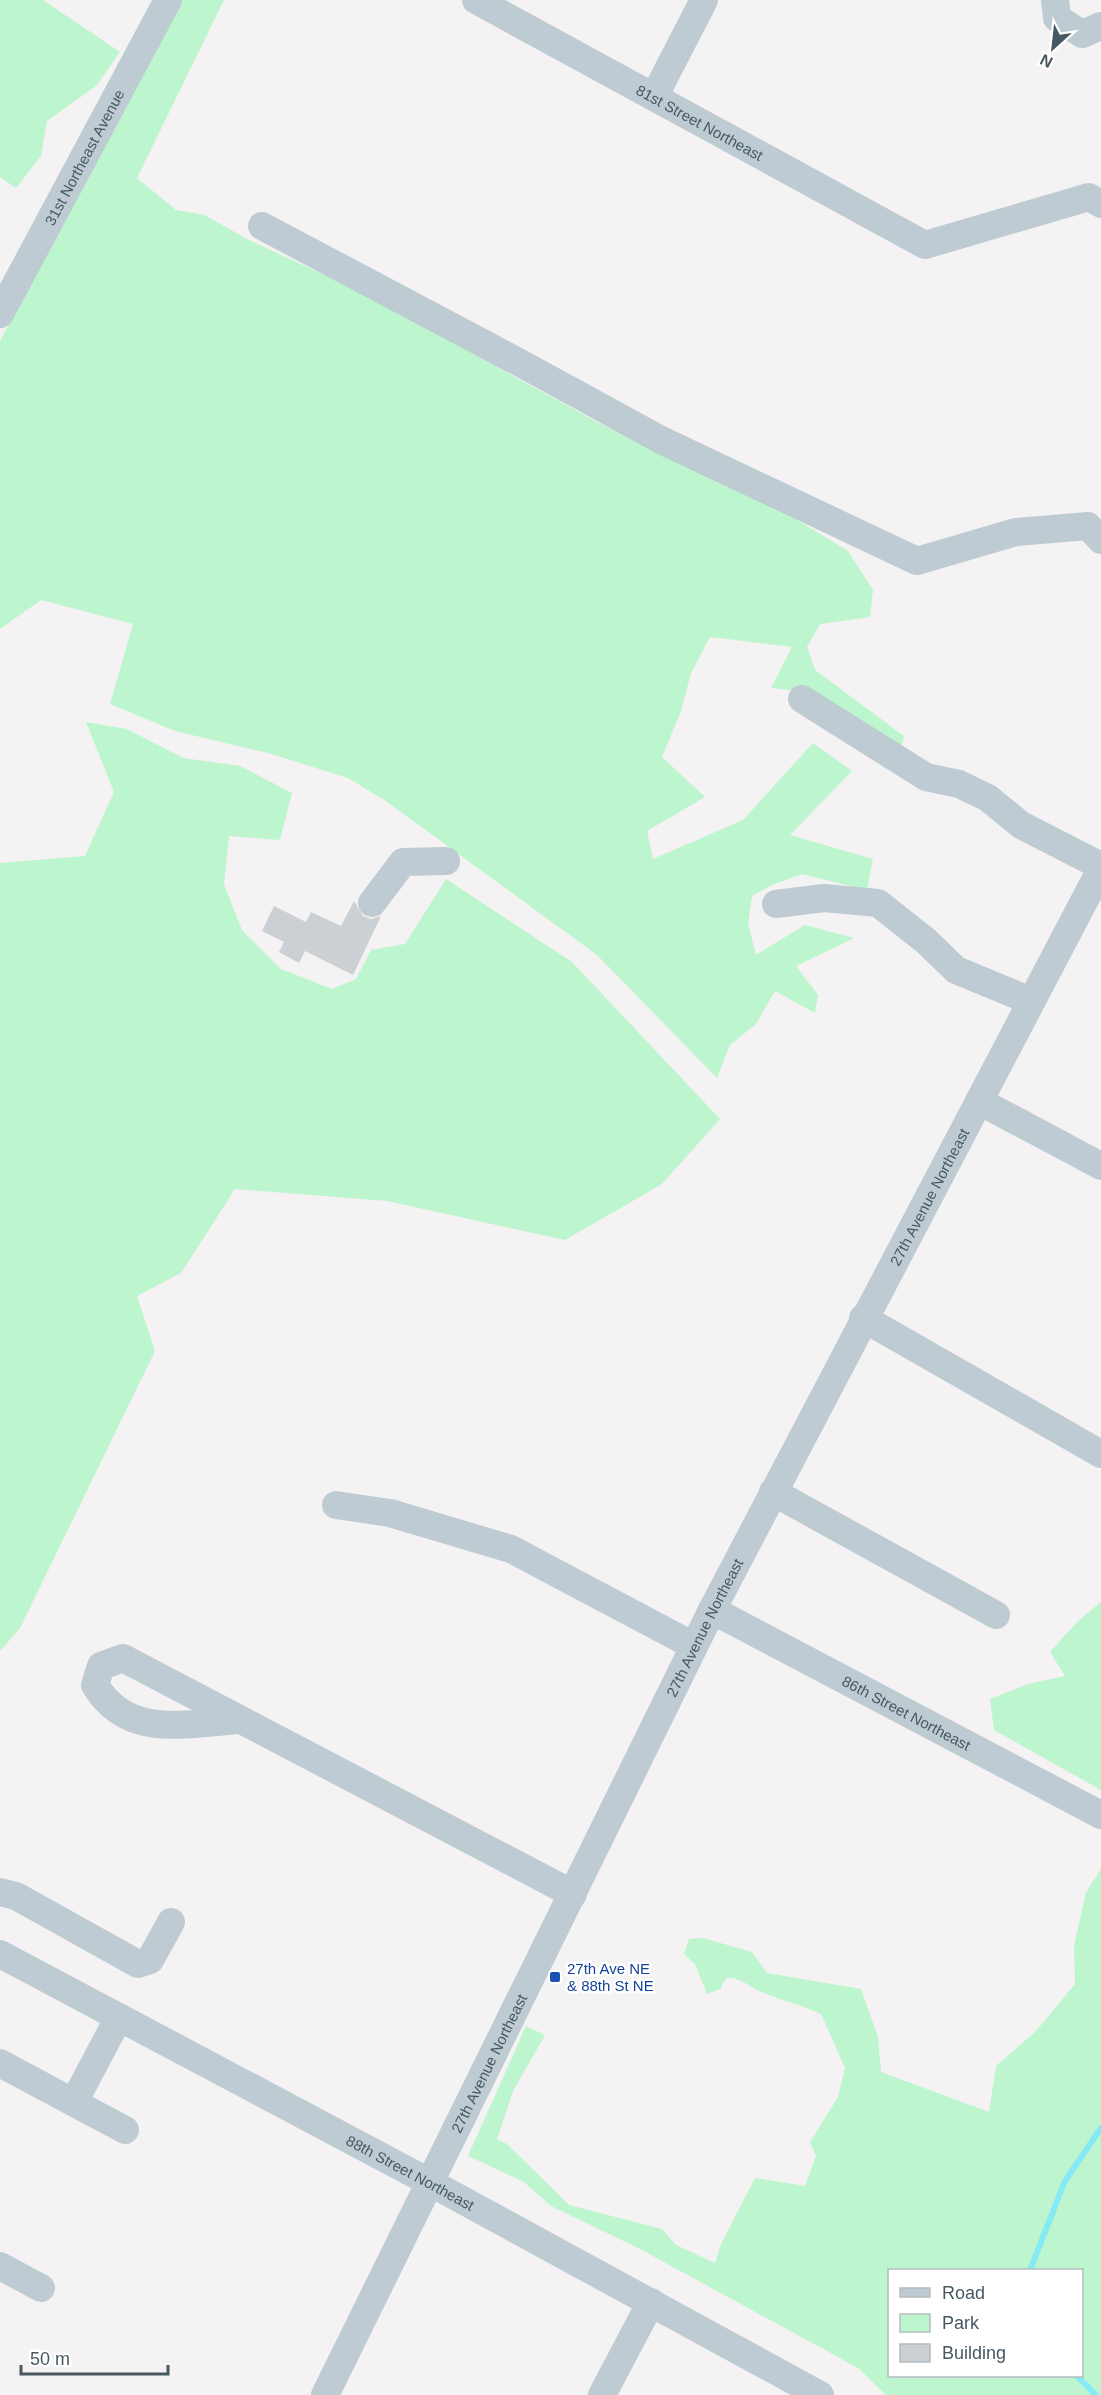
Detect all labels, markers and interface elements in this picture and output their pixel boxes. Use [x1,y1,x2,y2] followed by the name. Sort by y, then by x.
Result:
[1023,18,1083,78] north arrow
[1037,51,1055,71] text: N
[634,81,767,164] street label: 81st Street Northeast
[41,86,127,228] street label: 31st Northeast Avenue
[886,1125,972,1268] street label: 27th Avenue Northeast
[662,1555,746,1699] street label: 27th Avenue Northeast
[840,1672,974,1754] street label: 86th Street Northeast
[567,1960,654,1994] place label: 27th Ave NE & 88th St NE
[548,1970,562,1984] marker: 27th Ave NE & 88th St NE
[447,1990,530,2135] street label: 27th Avenue Northeast
[344,2131,478,2214] street label: 88th Street Northeast
[888,2269,1083,2377] legend
[942,2283,985,2303] text: Road
[942,2313,980,2333] text: Park
[21,2338,168,2376] scale bar
[942,2343,1006,2363] text: Building
[30,2349,70,2369] text: 50 m

